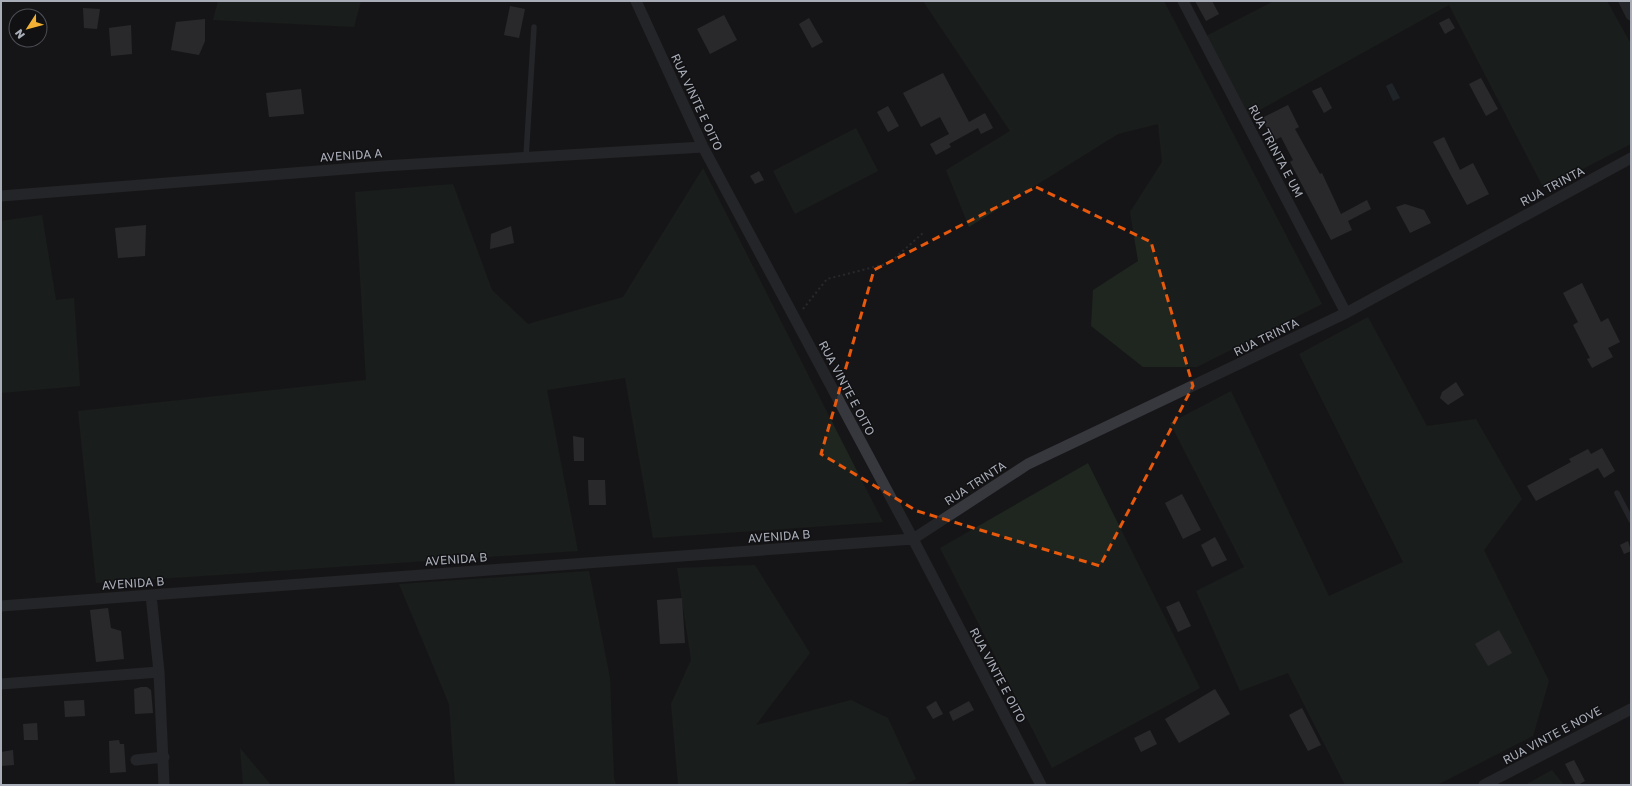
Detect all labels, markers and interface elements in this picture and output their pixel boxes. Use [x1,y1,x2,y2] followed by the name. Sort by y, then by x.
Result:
[8,8,48,48] north arrow
[12,27,27,41] text: N
[668,51,726,153] street label: RUA VINTE E OITO
[1245,102,1307,200] street label: RUA TRINTA E UM
[319,145,383,165] street label: AVENIDA A
[1517,163,1587,209] street label: RUA TRINTA
[1231,315,1301,359] street label: RUA TRINTA
[816,338,878,438] street label: RUA VINTE E OITO
[941,458,1009,508] street label: RUA TRINTA
[747,526,811,546] street label: AVENIDA B
[424,549,488,569] street label: AVENIDA B
[101,573,165,593] street label: AVENIDA B
[967,625,1029,725] street label: RUA VINTE E OITO
[1500,703,1604,767] street label: RUA VINTE E NOVE

